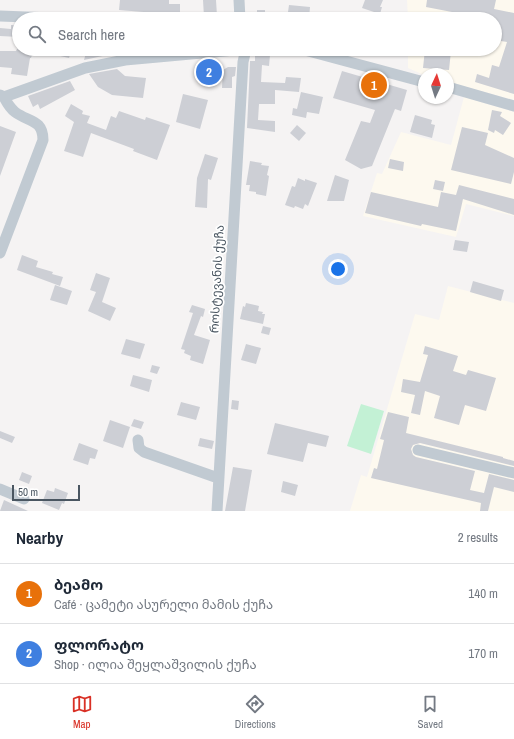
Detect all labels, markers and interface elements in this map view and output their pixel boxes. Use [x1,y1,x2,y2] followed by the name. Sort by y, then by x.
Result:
[12,12,502,56] search box
[26,23,48,45] icon: search
[58,24,125,45] text: Search here
[196,57,222,87] pin: 2
[418,68,454,104] north arrow
[361,70,387,100] pin: 1
[206,224,228,334] street label: როსტევანის ქუჩა
[328,259,348,279] your location
[12,483,80,502] scale bar
[18,485,38,499] text: 50 m
[16,526,63,549] text: Nearby
[458,529,498,546] text: 2 results
[54,574,103,595] text: ბეამო
[26,585,32,602] text: 1
[468,585,498,602] text: 140 m
[54,596,273,613] text: Café · ცამეტი ასურელი მამის ქუჩა
[54,634,144,655] text: ფლორატო
[26,645,32,662] text: 2
[468,645,498,662] text: 170 m
[54,656,257,673] text: Shop · ილია შეყლაშვილის ქუჩა
[71,693,93,731] tab: Map
[235,693,276,731] tab: Directions
[418,693,443,731] tab: Saved

